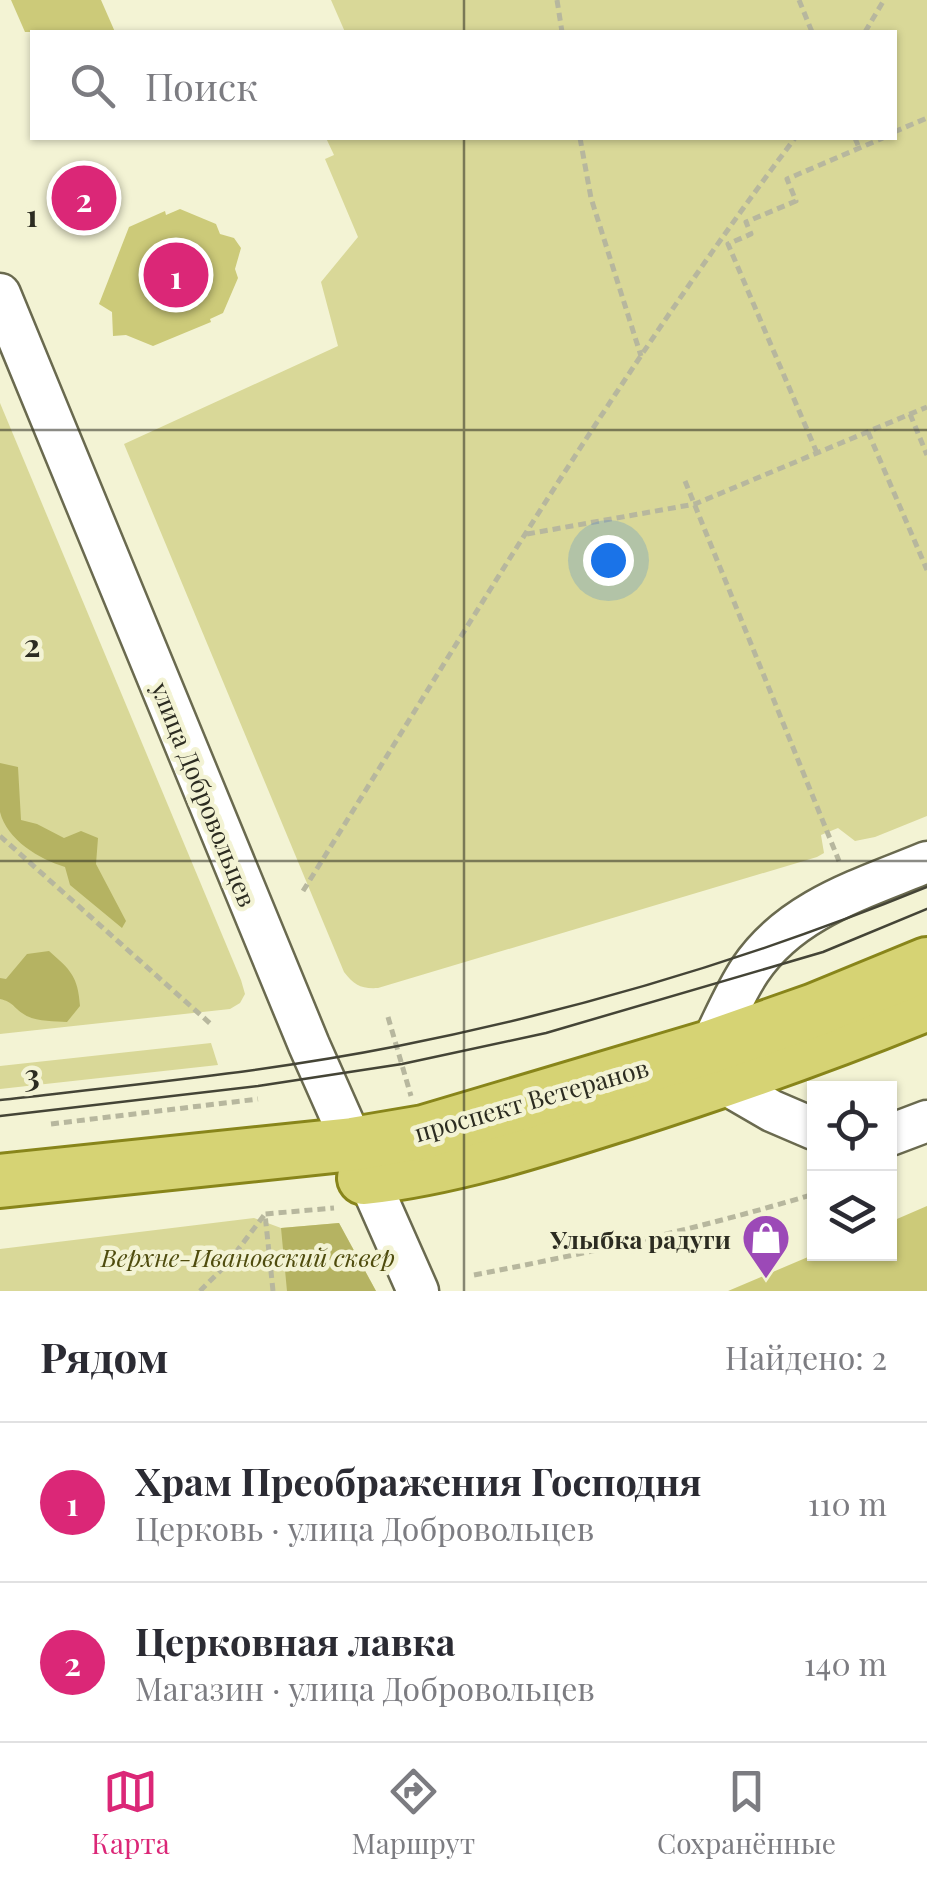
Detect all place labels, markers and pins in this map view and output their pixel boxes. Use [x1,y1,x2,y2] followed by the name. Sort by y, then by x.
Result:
[52,160,116,236] pin: 2
[144,238,208,312] pin: 1
[740,1212,792,1280] shop icon: Улыбка радуги
[549,1222,731,1255] place label: Улыбка радуги

